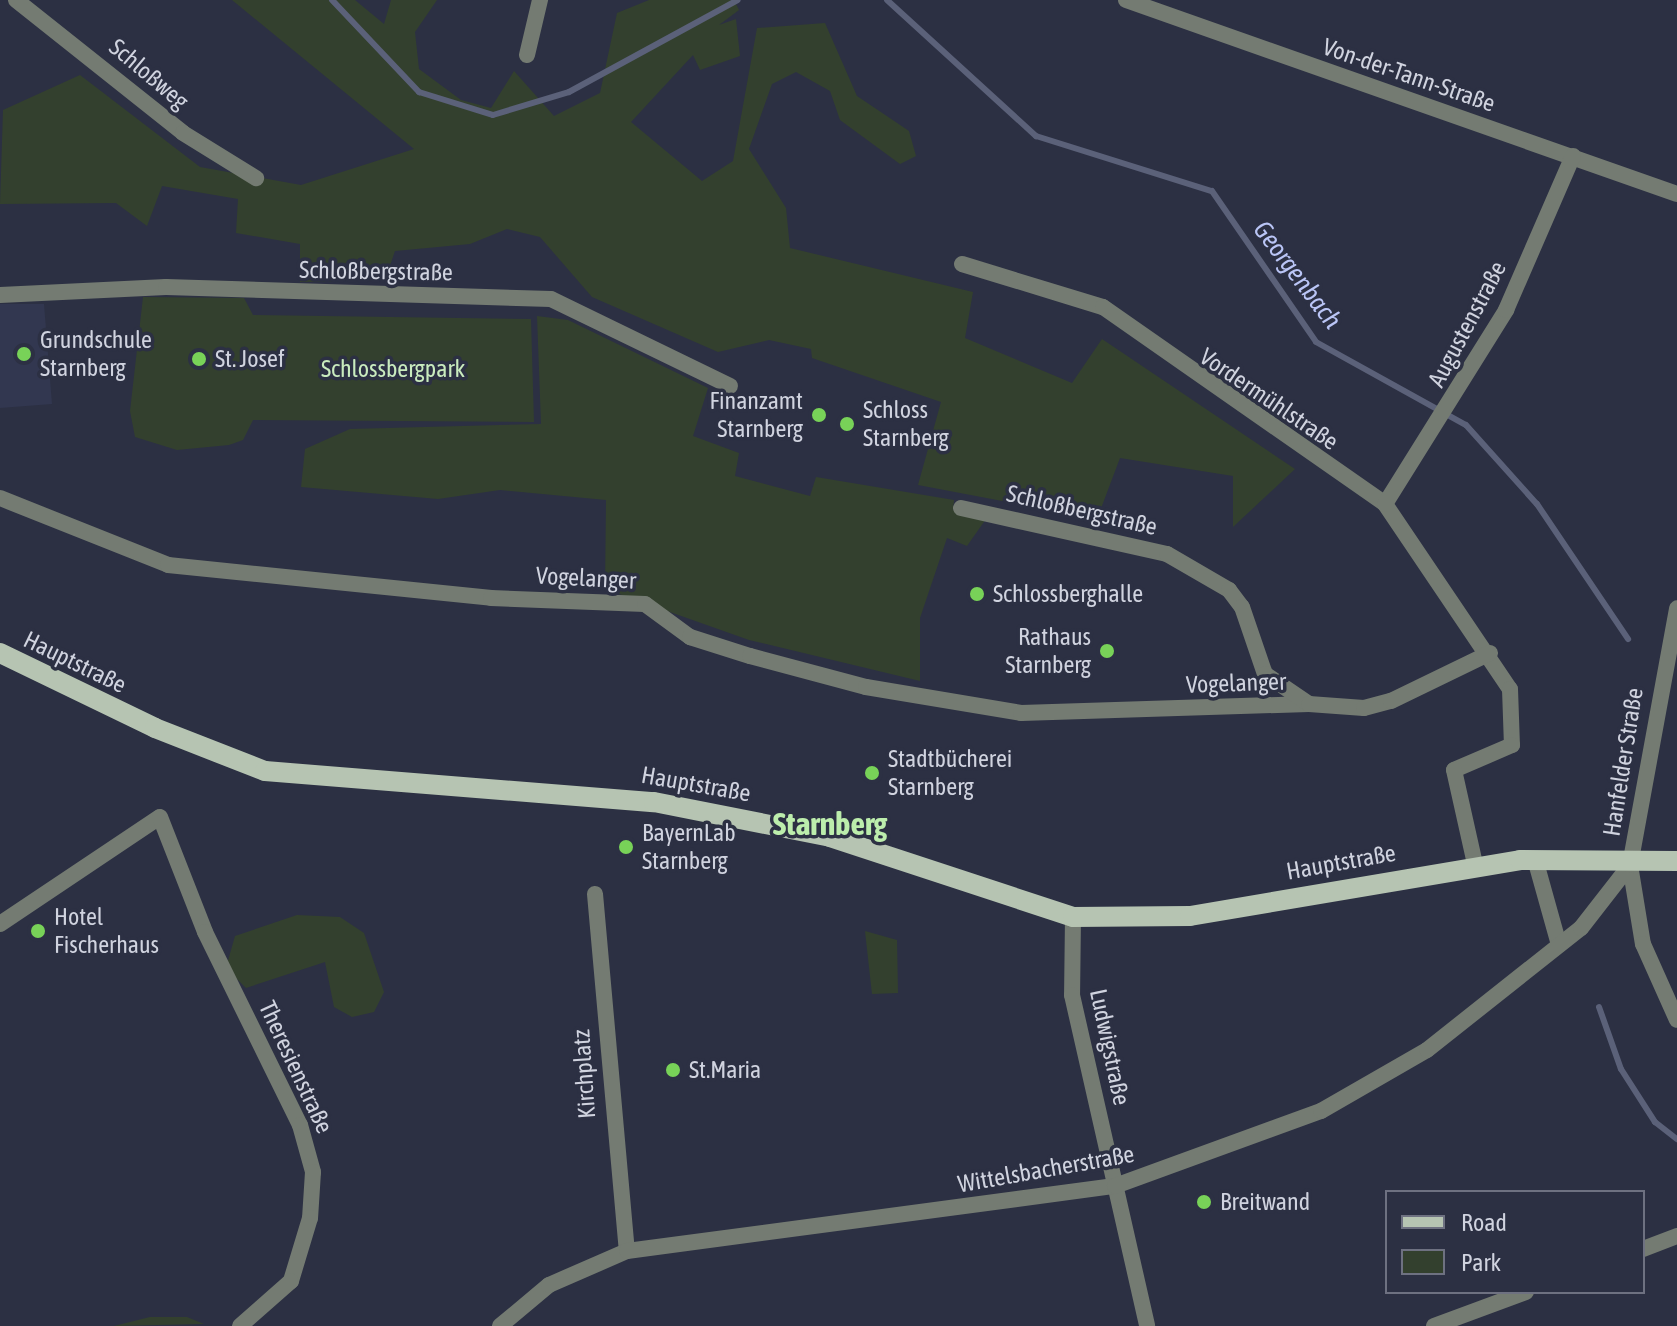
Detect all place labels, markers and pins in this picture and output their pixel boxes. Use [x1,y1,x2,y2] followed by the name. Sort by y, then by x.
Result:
[40,326,152,382] place label: Grundschule Starnberg
[15,345,33,363] marker: Grundschule Starnberg
[215,345,285,373] place label: St. Josef
[190,350,208,368] marker: St. Josef
[709,387,803,443] place label: Finanzamt Starnberg
[863,396,949,452] place label: Schloss Starnberg
[810,406,828,424] marker: Finanzamt Starnberg
[838,415,856,433] marker: Schloss Starnberg
[993,580,1143,608] place label: Schlossberghalle
[968,585,986,603] marker: Schlossberghalle
[1005,623,1091,679] place label: Rathaus Starnberg
[1098,642,1116,660] marker: Rathaus Starnberg
[888,745,1012,801] place label: Stadtbücherei Starnberg
[863,764,881,782] marker: Stadtbücherei Starnberg
[642,819,736,875] place label: BayernLab Starnberg
[617,838,635,856] marker: BayernLab Starnberg
[54,903,159,959] place label: Hotel Fischerhaus
[29,922,47,940] marker: Hotel Fischerhaus
[689,1056,761,1084] place label: St.Maria
[664,1061,682,1079] marker: St.Maria
[1220,1188,1310,1216] place label: Breitwand
[1195,1193,1213,1211] marker: Breitwand

